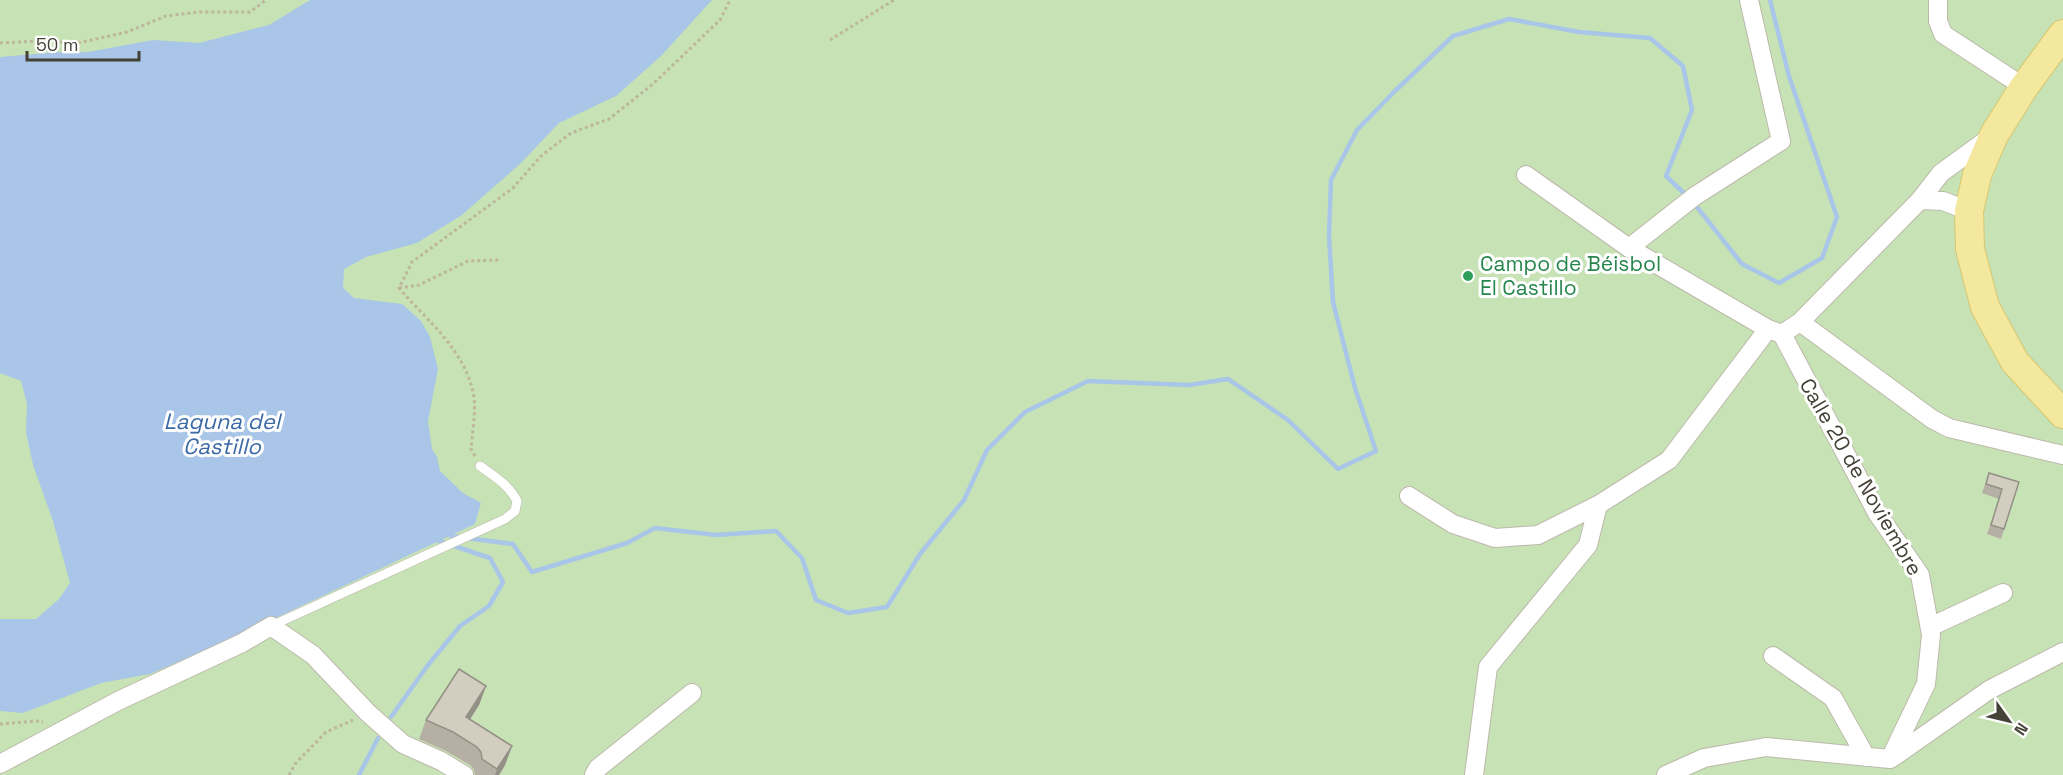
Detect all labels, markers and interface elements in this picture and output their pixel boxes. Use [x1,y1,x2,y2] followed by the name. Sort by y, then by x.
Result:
[27,24,140,62] scale bar
[36,33,78,56] text: 50 m
[1480,250,1661,301] place label: Campo de Béisbol El Castillo
[1461,269,1475,283] marker: Campo de Béisbol El Castillo
[1794,373,1929,580] street label: Calle 20 de Noviembre
[164,407,283,460] water label: Laguna del Castillo
[1979,691,2039,751] north arrow
[2009,719,2033,739] text: N

